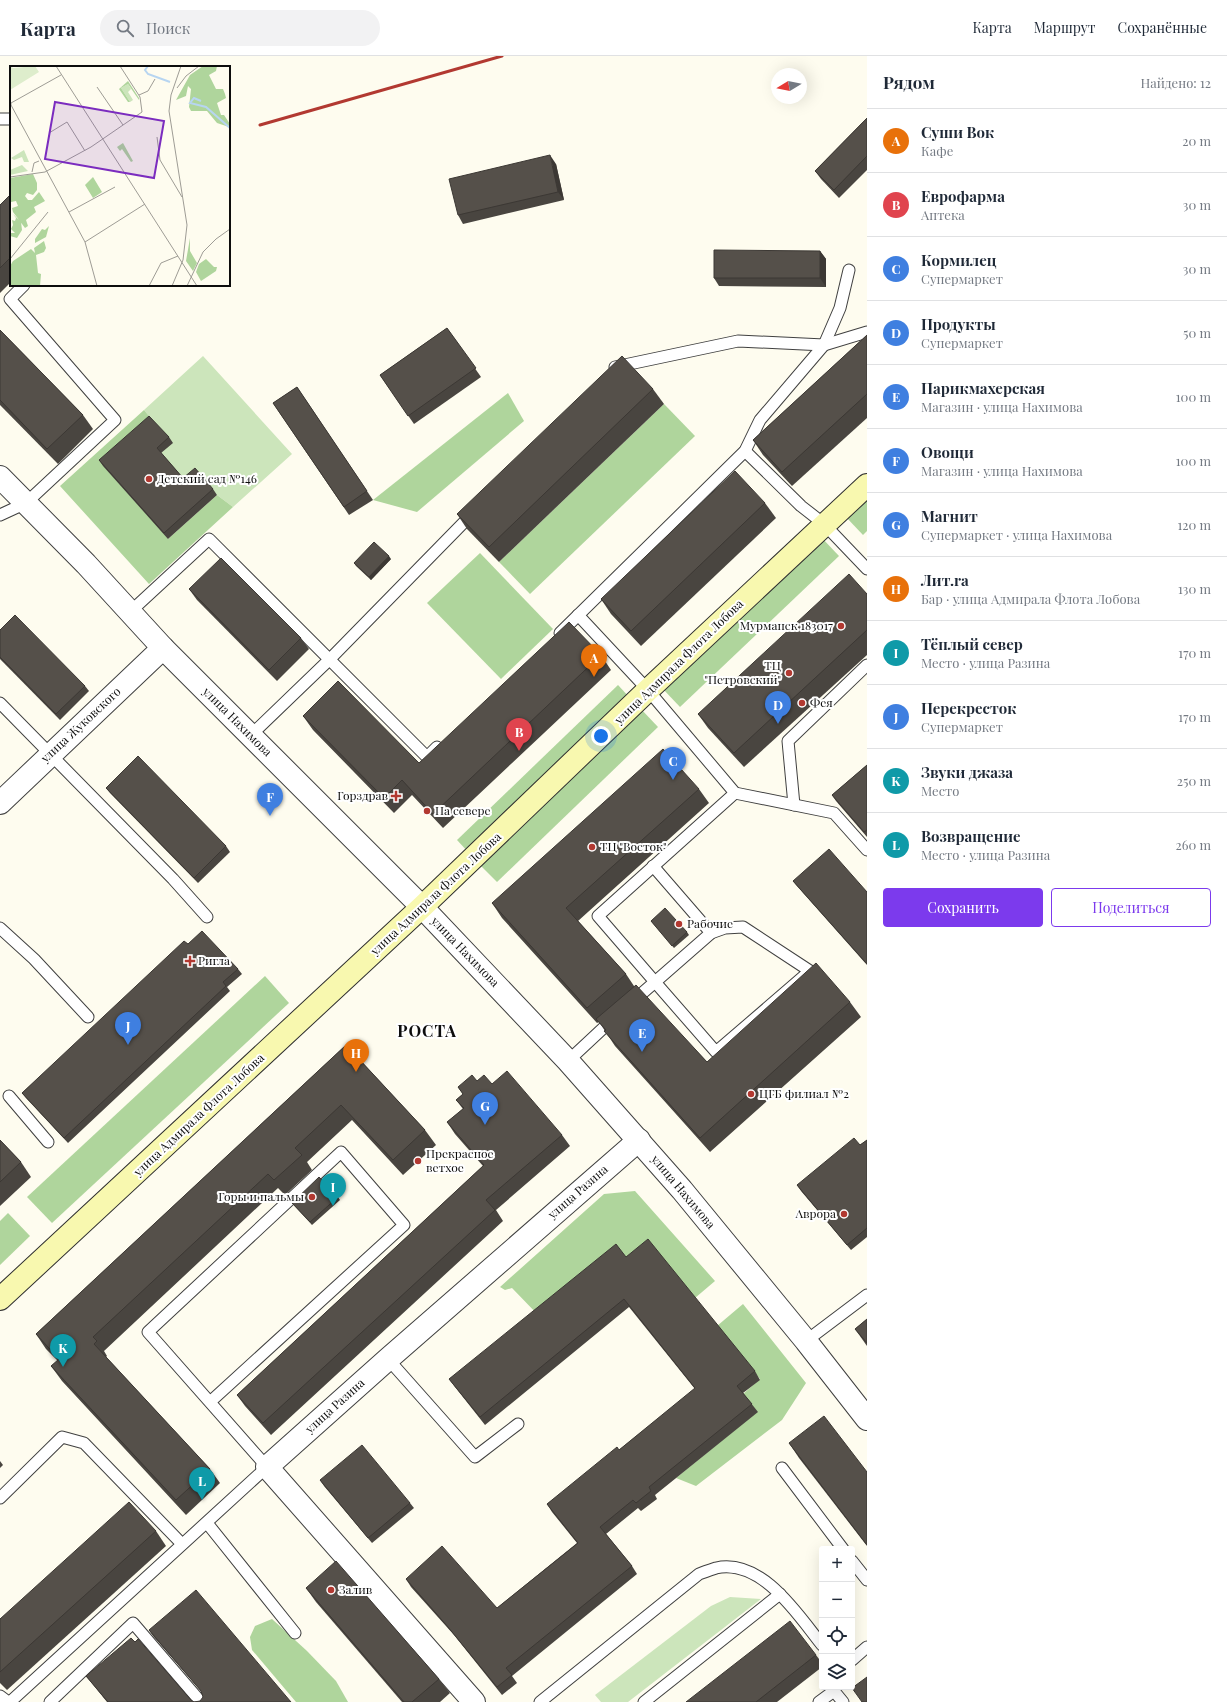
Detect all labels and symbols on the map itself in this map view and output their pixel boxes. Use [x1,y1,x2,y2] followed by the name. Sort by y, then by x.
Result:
[10,66,230,286] inset map
[771,68,807,104] north arrow
[157,470,257,486] place label: Детский сад №146
[144,474,154,484] marker: Детский сад №146
[610,595,746,728] street label: улица Адмирала Флота Лобова
[740,617,833,633] place label: Мурманск 183017
[836,621,846,631] marker: Мурманск 183017
[581,644,607,677] pin: A
[704,657,781,687] place label: ТЦ "Петровский"
[784,668,794,678] marker: ТЦ "Петровский"
[199,682,276,759] street label: улица Нахимова
[36,683,124,766] street label: улица Жуковского
[765,691,791,724] pin: D
[810,694,833,710] place label: Фея
[797,698,807,708] marker: Фея
[506,718,532,751] pin: B
[591,726,611,746] your location
[660,747,686,780] pin: C
[257,783,283,816] pin: F
[337,787,388,803] place label: Горздрав
[391,791,401,801] marker: Горздрав
[435,802,491,818] place label: На севере
[422,806,432,816] marker: На севере
[366,828,504,959] street label: улица Адмирала Флота Лобова
[600,838,667,854] place label: ТЦ "Восток"
[587,842,597,852] marker: ТЦ "Восток"
[427,912,503,990] street label: улица Нахимова
[687,915,733,931] place label: Рабочие
[674,919,684,929] marker: Рабочие
[198,952,230,968] place label: Ригла
[185,956,195,966] marker: Ригла
[115,1012,141,1045] pin: J
[629,1019,655,1052] pin: E
[397,1020,457,1041] district label: РОСТА
[343,1039,369,1072] pin: H
[129,1049,267,1180] street label: улица Адмирала Флота Лобова
[759,1085,849,1101] place label: ЦГБ филиал №2
[746,1089,756,1099] marker: ЦГБ филиал №2
[472,1092,498,1125] pin: G
[426,1145,494,1175] place label: Прекрасное ветхое
[648,1150,719,1232] street label: улица Нахимова
[413,1156,423,1166] marker: Прекрасное ветхое
[543,1161,611,1222] street label: улица Разина
[320,1173,346,1206] pin: I
[218,1188,304,1204] place label: Горы и пальмы
[307,1192,317,1202] marker: Горы и пальмы
[794,1205,836,1221] place label: Аврора
[839,1209,849,1219] marker: Аврора
[50,1334,76,1367] pin: K
[300,1374,367,1437] street label: улица Разина
[189,1467,215,1500] pin: L
[339,1581,373,1597] place label: Залив
[326,1585,336,1595] marker: Залив

